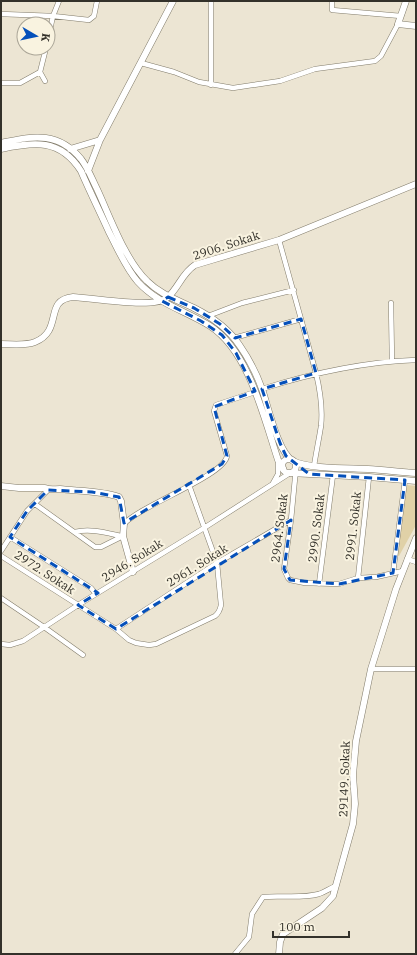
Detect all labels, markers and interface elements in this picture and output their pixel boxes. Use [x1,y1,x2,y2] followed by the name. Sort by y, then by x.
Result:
[16,16,56,56] north arrow
[38,32,53,43] text: K
[191,227,261,263] street label: 2906. Sokak
[342,491,364,561] street label: 2991. Sokak
[267,493,291,563] street label: 2964. Sokak
[304,493,328,563] street label: 2990. Sokak
[99,535,165,585] street label: 2946. Sokak
[164,540,230,590] street label: 2961. Sokak
[12,547,78,597] street label: 2972. Sokak
[335,741,353,817] street label: 29149. Sokak
[273,913,349,939] scale bar
[279,919,315,934] text: 100 m

